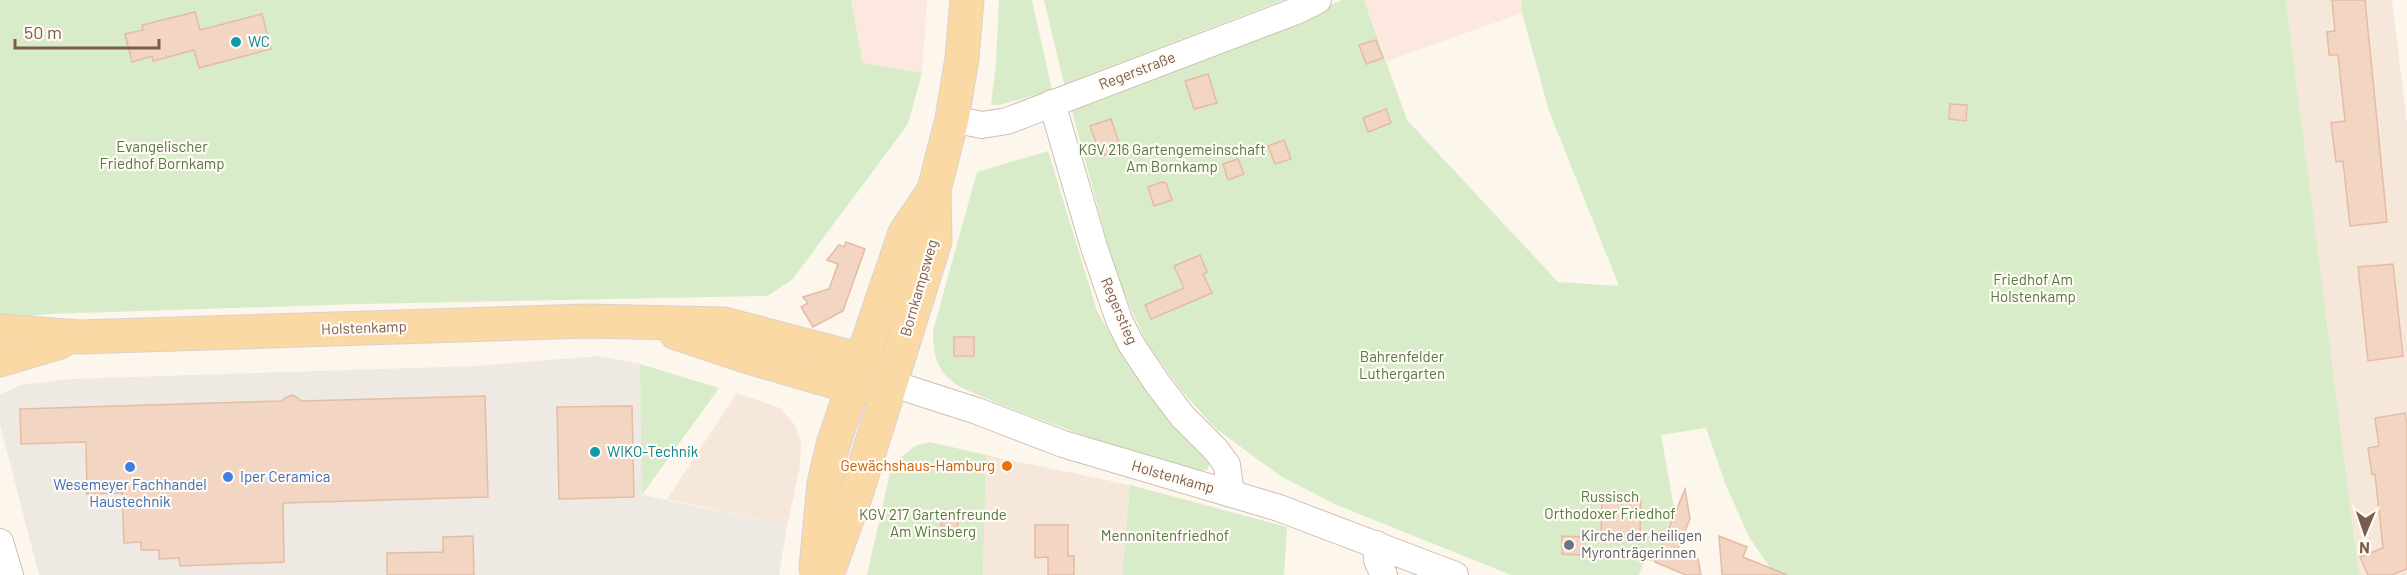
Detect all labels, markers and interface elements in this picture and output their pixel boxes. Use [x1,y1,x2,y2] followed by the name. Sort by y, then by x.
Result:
[15,12,159,50] scale bar
[24,21,62,43] text: 50 m
[248,32,270,50] place label: WC
[229,35,243,49] marker: WC
[1096,47,1178,93] street label: Regerstraße
[99,137,225,172] park label: Evangelischer Friedhof Bornkamp
[1078,140,1266,175] park label: KGV 216 Gartengemeinschaft Am Bornkamp
[896,237,940,338] street label: Bornkampsweg
[1990,270,2076,305] park label: Friedhof Am Holstenkamp
[1098,274,1142,347] street label: Regerstieg
[321,317,407,337] street label: Holstenkamp
[1359,347,1445,382] park label: Bahrenfelder Luthergarten
[607,442,699,460] place label: WIKO-Technik
[588,445,602,459] marker: WIKO-Technik
[840,456,995,474] place label: Gewächshaus-Hamburg
[1130,456,1217,496] street label: Holstenkamp
[1000,459,1014,473] marker: Gewächshaus-Hamburg
[123,460,137,474] marker: Wesemeyer Fachhandel Haustechnik
[240,467,330,485] place label: Iper Ceramica
[221,470,235,484] marker: Iper Ceramica
[53,475,207,510] place label: Wesemeyer Fachhandel Haustechnik
[1544,487,1676,522] park label: Russisch Orthodoxer Friedhof
[2335,503,2395,563] north arrow
[859,505,1007,540] park label: KGV 217 Gartenfreunde Am Winsberg
[1101,526,1229,544] park label: Mennonitenfriedhof
[1581,526,1702,561] place label: Kirche der heiligen Myronträgerinnen
[1562,538,1576,552] marker: Kirche der heiligen Myronträgerinnen
[2359,539,2370,558] text: N

